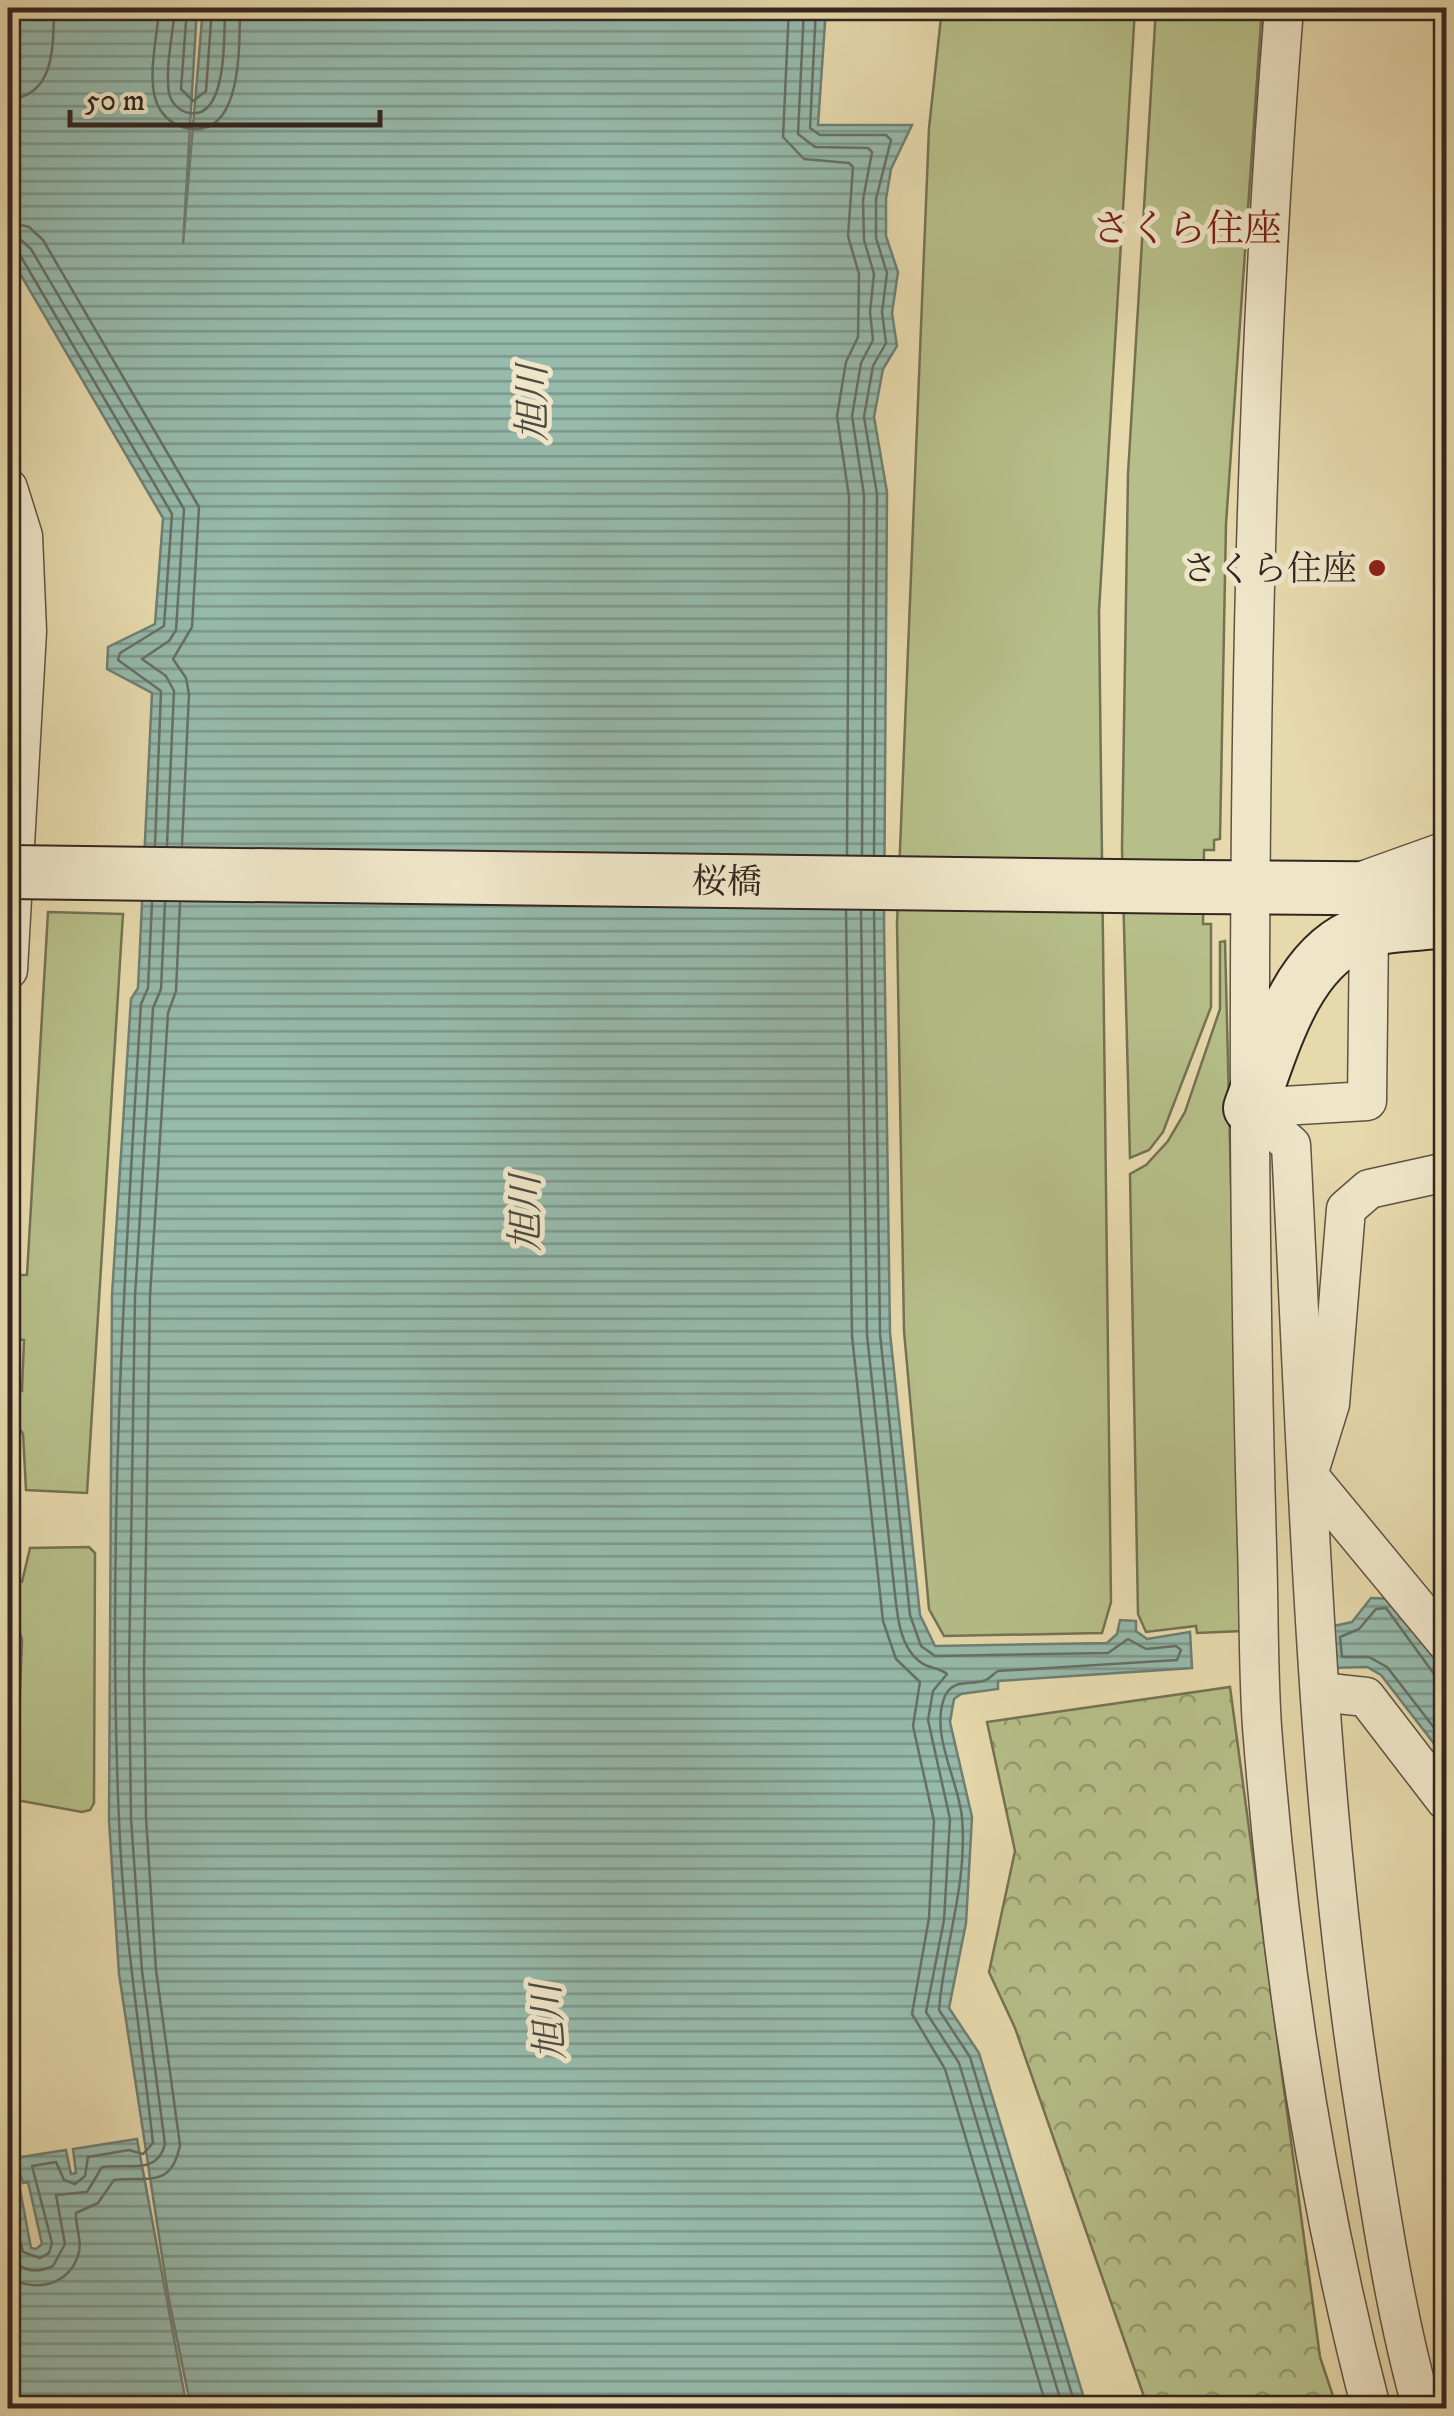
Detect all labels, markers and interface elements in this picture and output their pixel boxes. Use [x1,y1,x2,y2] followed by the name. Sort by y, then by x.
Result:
[70,65,380,127] scale bar
[85,83,145,120] text: 50 m
[1092,206,1282,254] district label: さくら住座
[510,361,558,441] water label: 旭川
[1182,548,1357,592] place label: さくら住座
[1366,557,1388,579] marker: さくら住座
[692,860,762,906] street label: 桜橋
[503,1171,551,1251] water label: 旭川
[523,1978,577,2061] water label: 旭川

